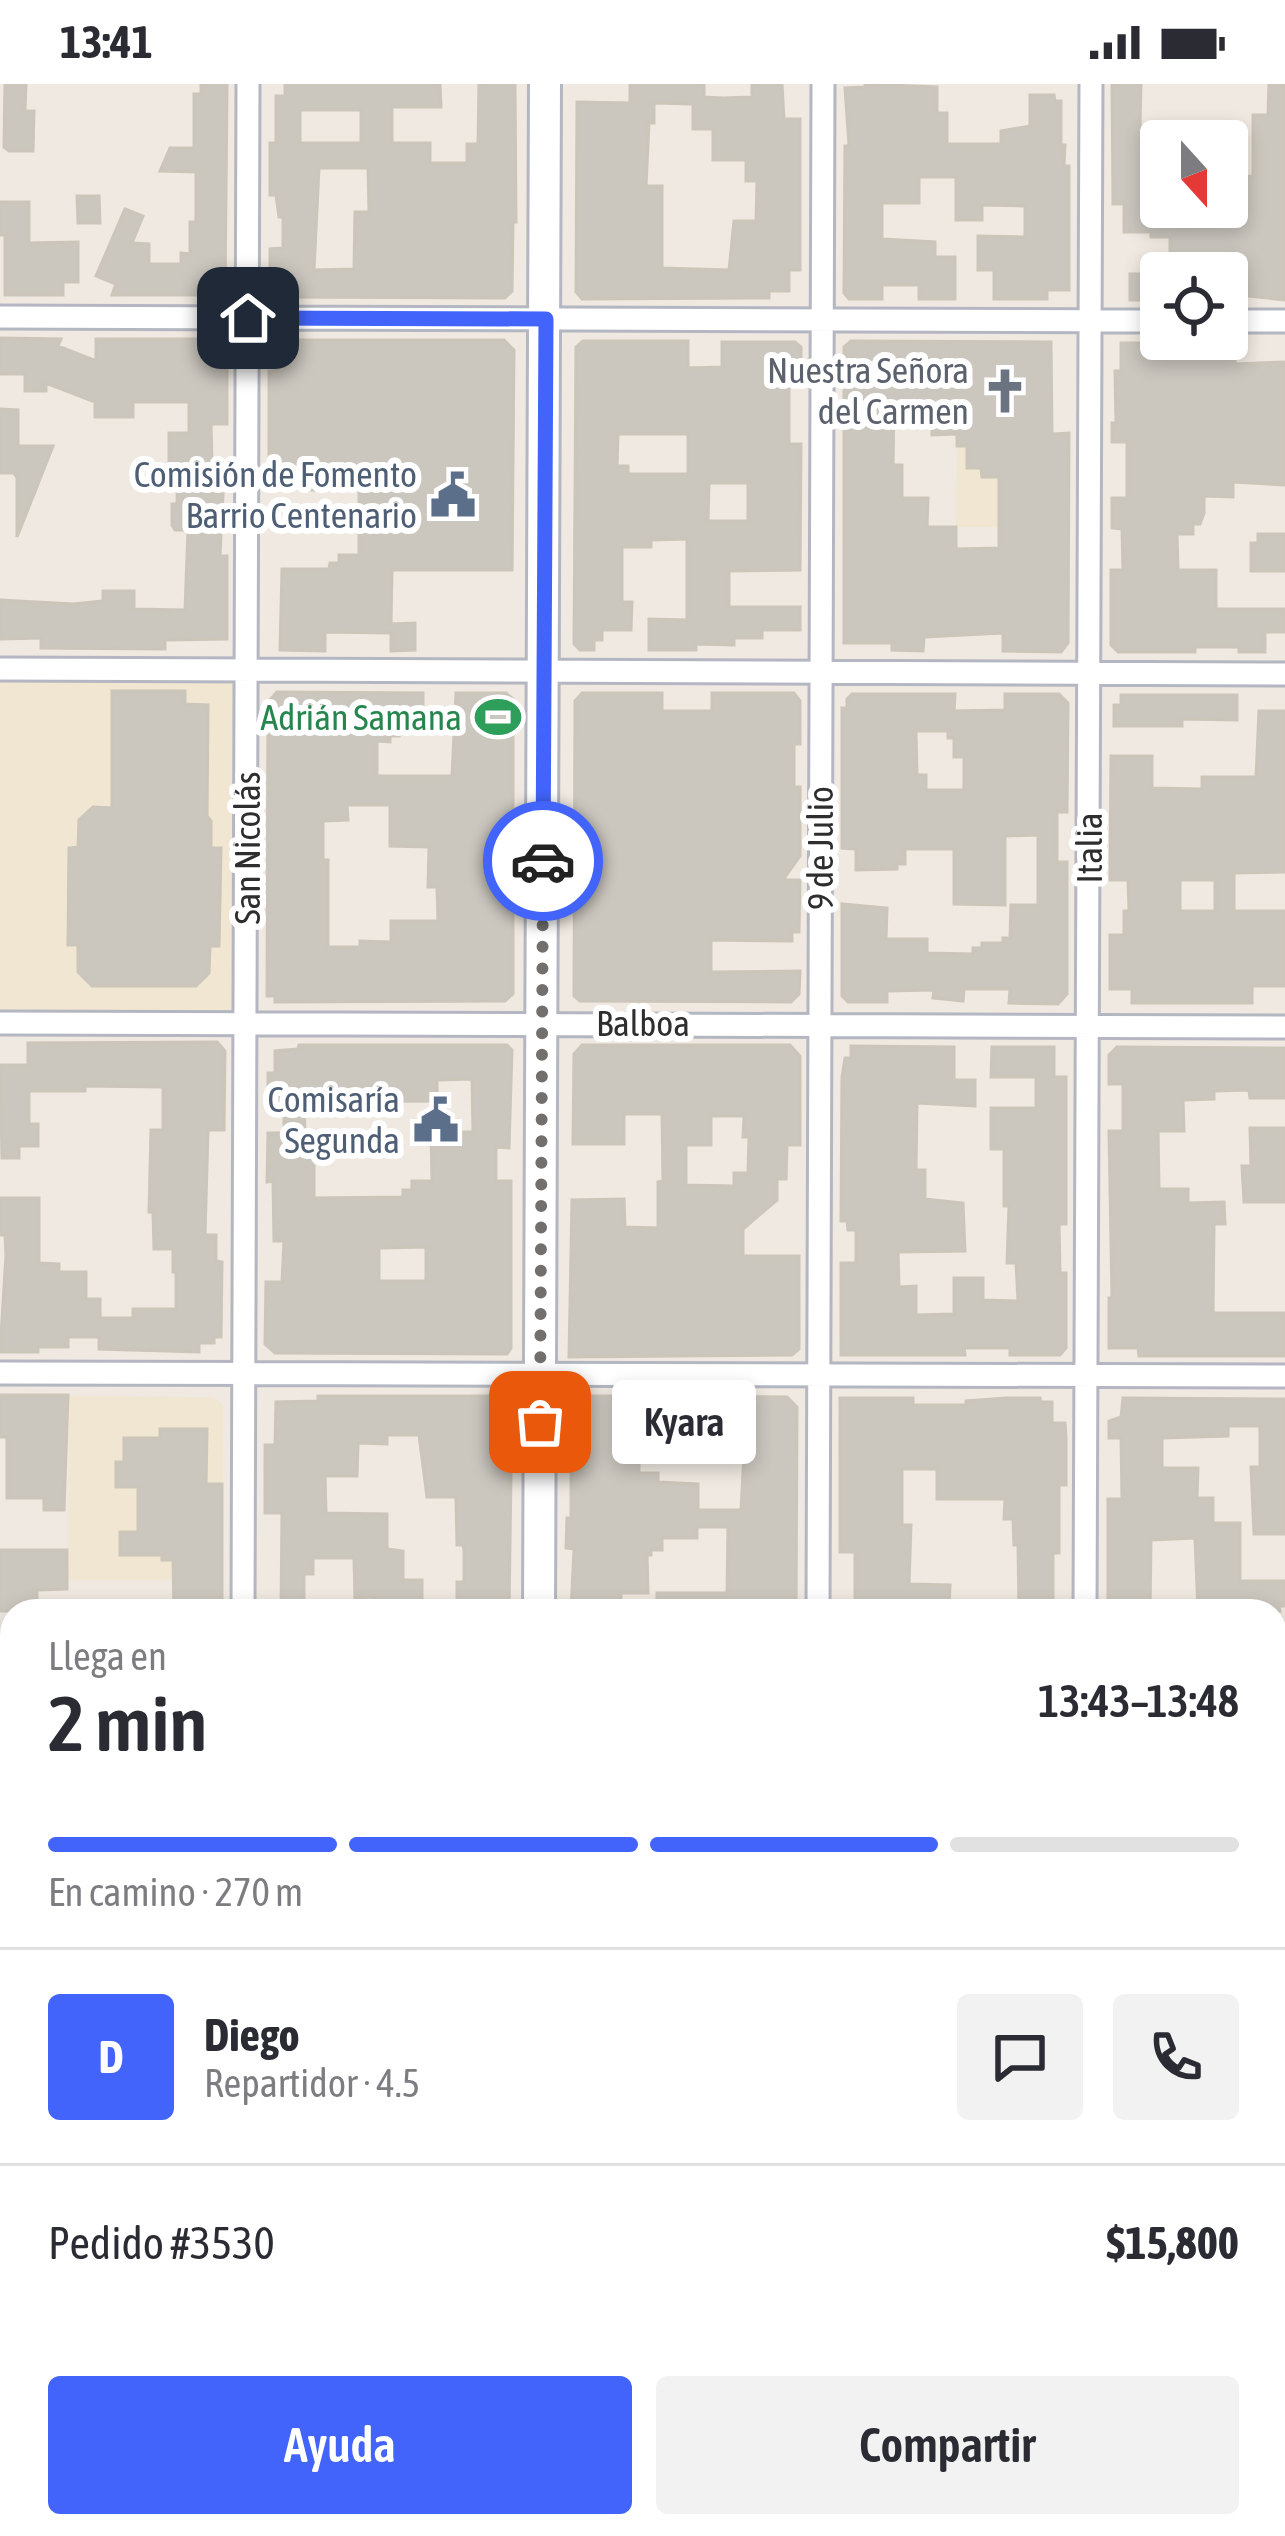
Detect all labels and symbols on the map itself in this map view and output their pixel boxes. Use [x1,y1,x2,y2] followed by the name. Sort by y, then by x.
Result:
[1140,120,1248,228] north arrow
[197,267,299,369] pin
[767,349,969,432] place label: Nuestra Señora del Carmen
[980,366,1030,416] church icon: Nuestra Señora del Carmen
[134,453,417,536] place label: Comisión de Fomento Barrio Centenario
[428,470,478,520] public building icon: Comisión de Fomento Barrio Centenario
[473,692,523,742] sports icon: Adrián Samana
[261,696,462,738] place label: Adrián Samana
[226,771,268,925] street label: San Nicolás
[799,786,841,910] street label: 9 de Julio
[483,801,603,921] courier
[1068,813,1110,883] street label: Italia
[596,1002,690,1044] street label: Balboa
[268,1078,400,1161] place label: Comisaría Segunda
[411,1095,461,1145] public building icon: Comisaría Segunda
[489,1371,591,1473] pin
[612,1380,756,1464] callout: Kyara

